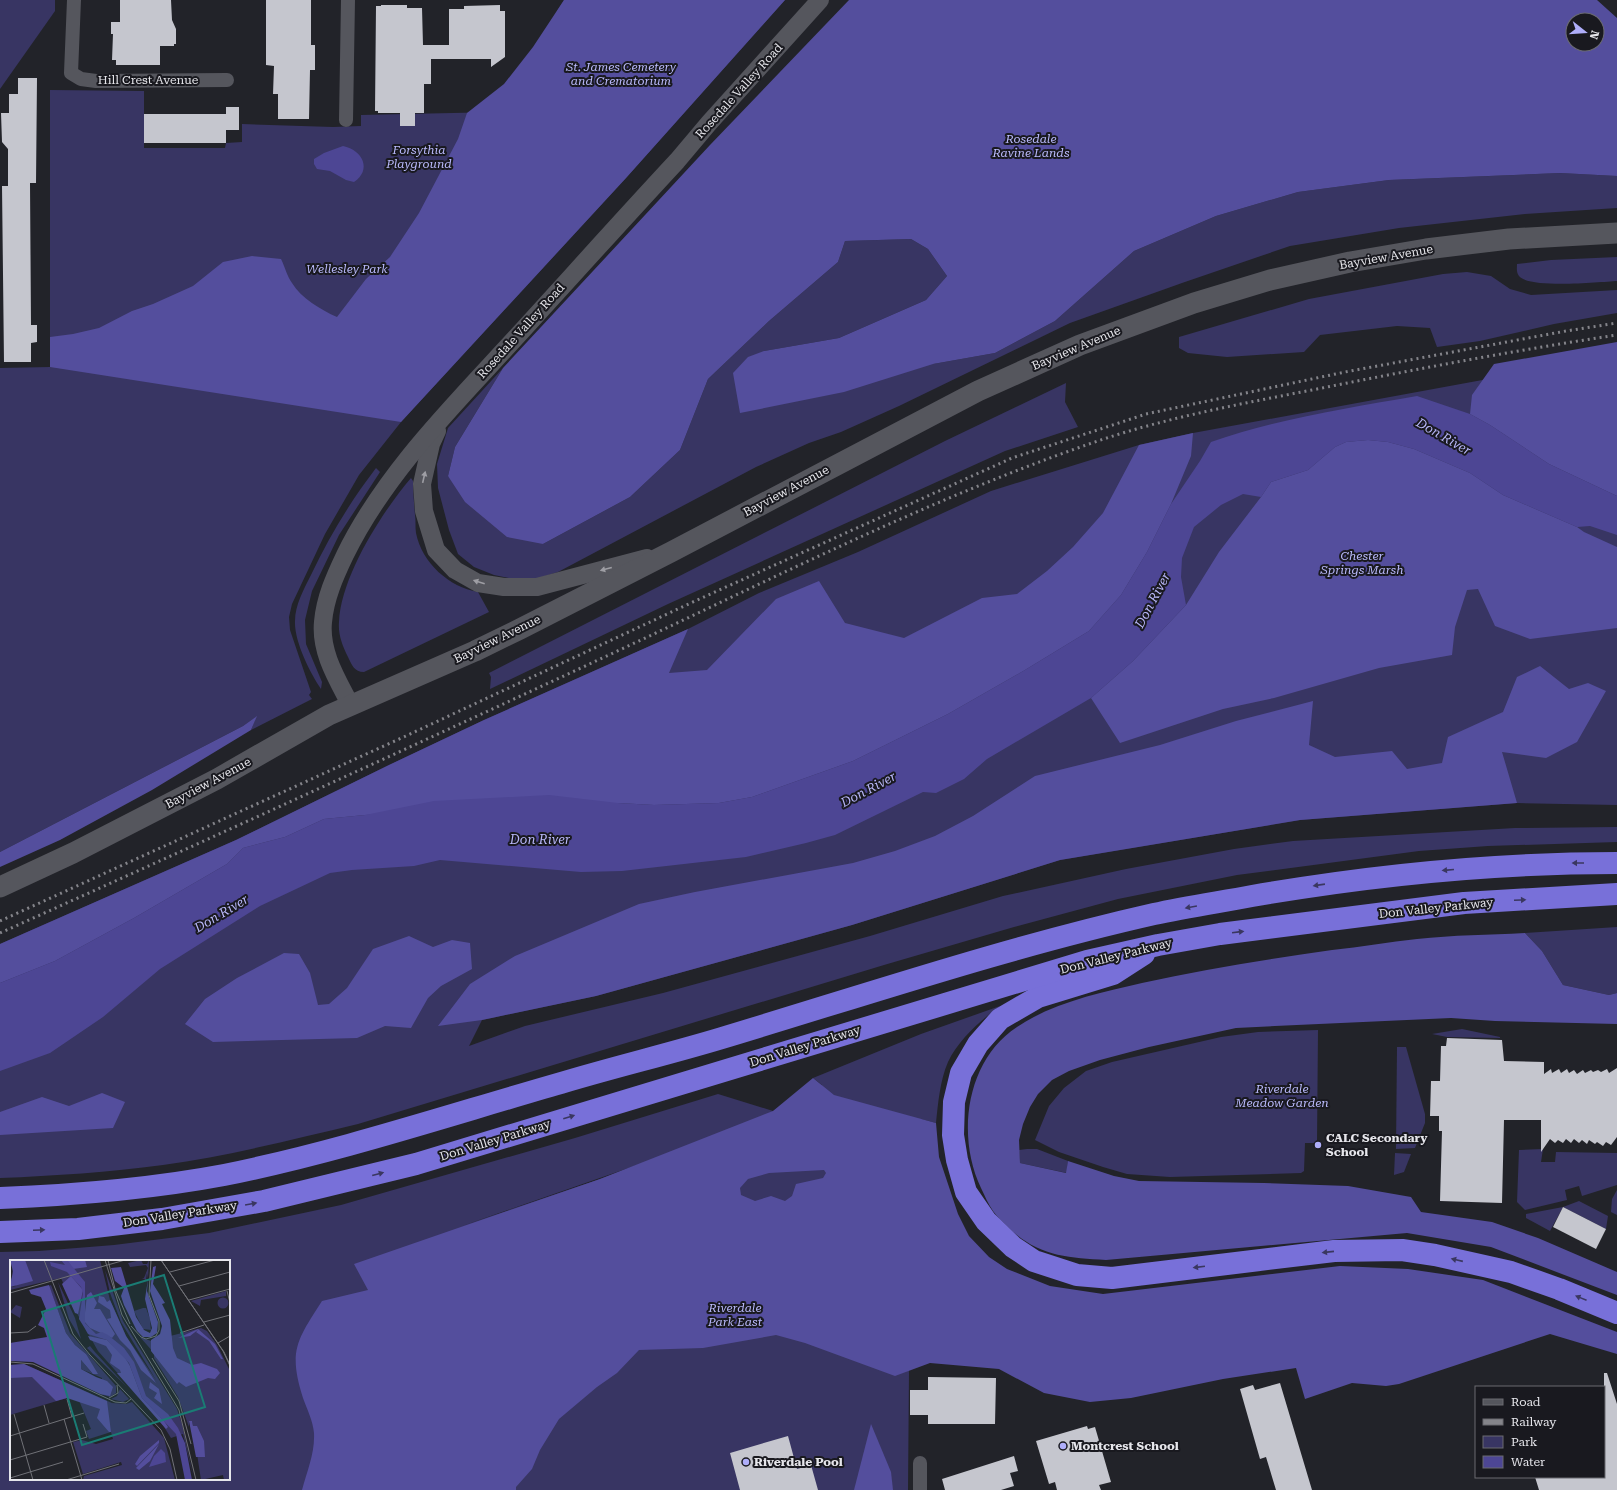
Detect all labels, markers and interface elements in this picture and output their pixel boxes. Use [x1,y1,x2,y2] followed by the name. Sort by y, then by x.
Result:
[1565,12,1605,52] north arrow
[1586,29,1602,41] text: N
[693,40,786,141] street label: Rosedale Valley Road
[565,60,677,88] park label: St. James Cemetery and Crematorium
[98,73,199,87] street label: Hill Crest Avenue
[991,132,1070,160] park label: Rosedale Ravine Lands
[385,143,452,171] park label: Forsythia Playground
[1338,242,1434,272] street label: Bayview Avenue
[306,262,388,276] park label: Wellesley Park
[475,280,568,381] street label: Rosedale Valley Road
[1030,323,1123,373] street label: Bayview Avenue
[1413,414,1474,458] water label: Don River
[741,462,831,519] street label: Bayview Avenue
[421,471,427,483] one-way arrow
[1319,549,1404,577] park label: Chester Springs Marsh
[600,566,612,572] one-way arrow
[1131,570,1174,631] water label: Don River
[473,579,485,585] one-way arrow
[451,612,543,666] street label: Bayview Avenue
[163,754,253,811] street label: Bayview Avenue
[837,768,899,811] water label: Don River
[509,832,571,847] water label: Don River
[1571,860,1584,866] one-way arrow
[1442,867,1454,874] one-way arrow
[1313,882,1325,888] one-way arrow
[191,891,252,936] water label: Don River
[1378,895,1495,921] street label: Don Valley Parkway
[1514,896,1526,903] one-way arrow
[1185,904,1197,910] one-way arrow
[1232,929,1244,935] one-way arrow
[1059,935,1174,977] street label: Don Valley Parkway
[748,1022,863,1070] street label: Don Valley Parkway
[1234,1082,1329,1110] park label: Riverdale Meadow Garden
[564,1114,576,1120] one-way arrow
[438,1116,553,1164] street label: Don Valley Parkway
[1326,1131,1428,1159] place label: CALC Secondary School
[1313,1140,1323,1150] marker: CALC Secondary School
[372,1171,384,1177] one-way arrow
[122,1198,239,1230] street label: Don Valley Parkway
[245,1200,257,1206] one-way arrow
[33,1227,46,1233] one-way arrow
[1322,1249,1334,1255] one-way arrow
[1451,1256,1463,1262] one-way arrow
[10,1260,230,1480] inset map
[1193,1264,1205,1270] one-way arrow
[1574,1295,1586,1301] one-way arrow
[707,1301,763,1329] park label: Riverdale Park East
[1475,1386,1605,1478] legend
[1511,1395,1541,1409] text: Road
[1511,1415,1557,1429] text: Railway
[1511,1435,1538,1449] text: Park
[1071,1439,1179,1453] place label: Montcrest School
[1058,1441,1068,1451] marker: Montcrest School
[754,1455,843,1469] place label: Riverdale Pool
[1511,1455,1545,1469] text: Water
[741,1457,751,1467] marker: Riverdale Pool

